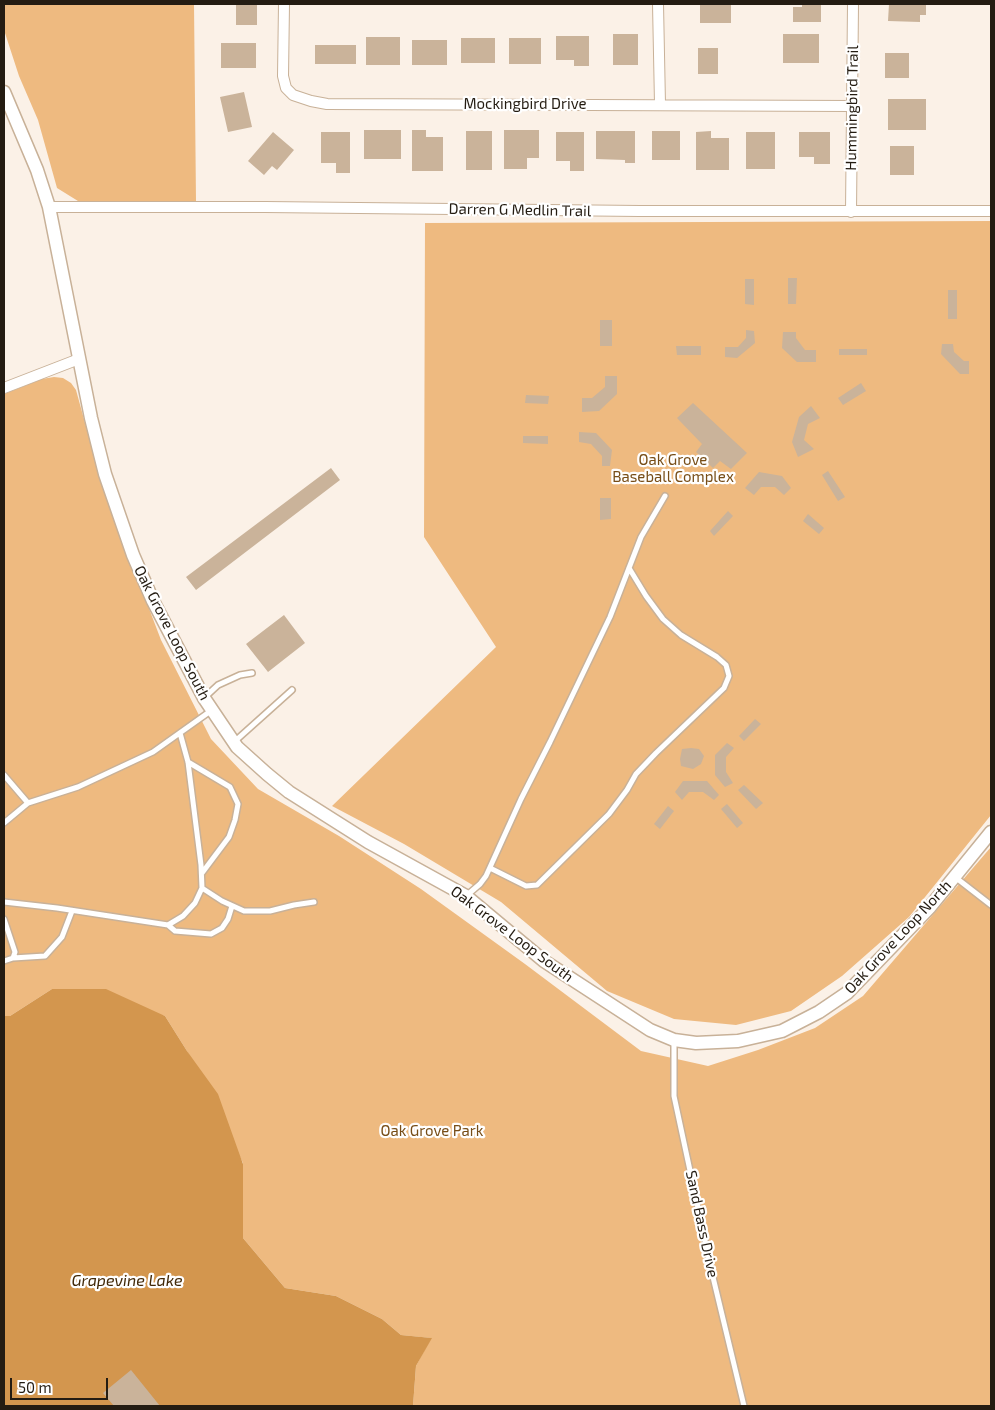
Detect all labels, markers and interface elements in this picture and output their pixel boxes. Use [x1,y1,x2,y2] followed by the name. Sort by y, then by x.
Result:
[842,45,862,171] street label: Hummingbird Trail
[463,95,587,113] street label: Mockingbird Drive
[449,200,591,220] street label: Darren G Medlin Trail
[612,451,734,486] park label: Oak Grove Baseball Complex
[130,563,214,703] street label: Oak Grove Loop South
[841,877,955,997] street label: Oak Grove Loop North
[447,882,577,986] street label: Oak Grove Loop South
[381,1122,483,1140] park label: Oak Grove Park
[682,1169,722,1279] street label: Sand Bass Drive
[71,1271,183,1291] water label: Grapevine Lake
[12,1368,110,1400] scale bar
[18,1378,52,1396] text: 50 m

